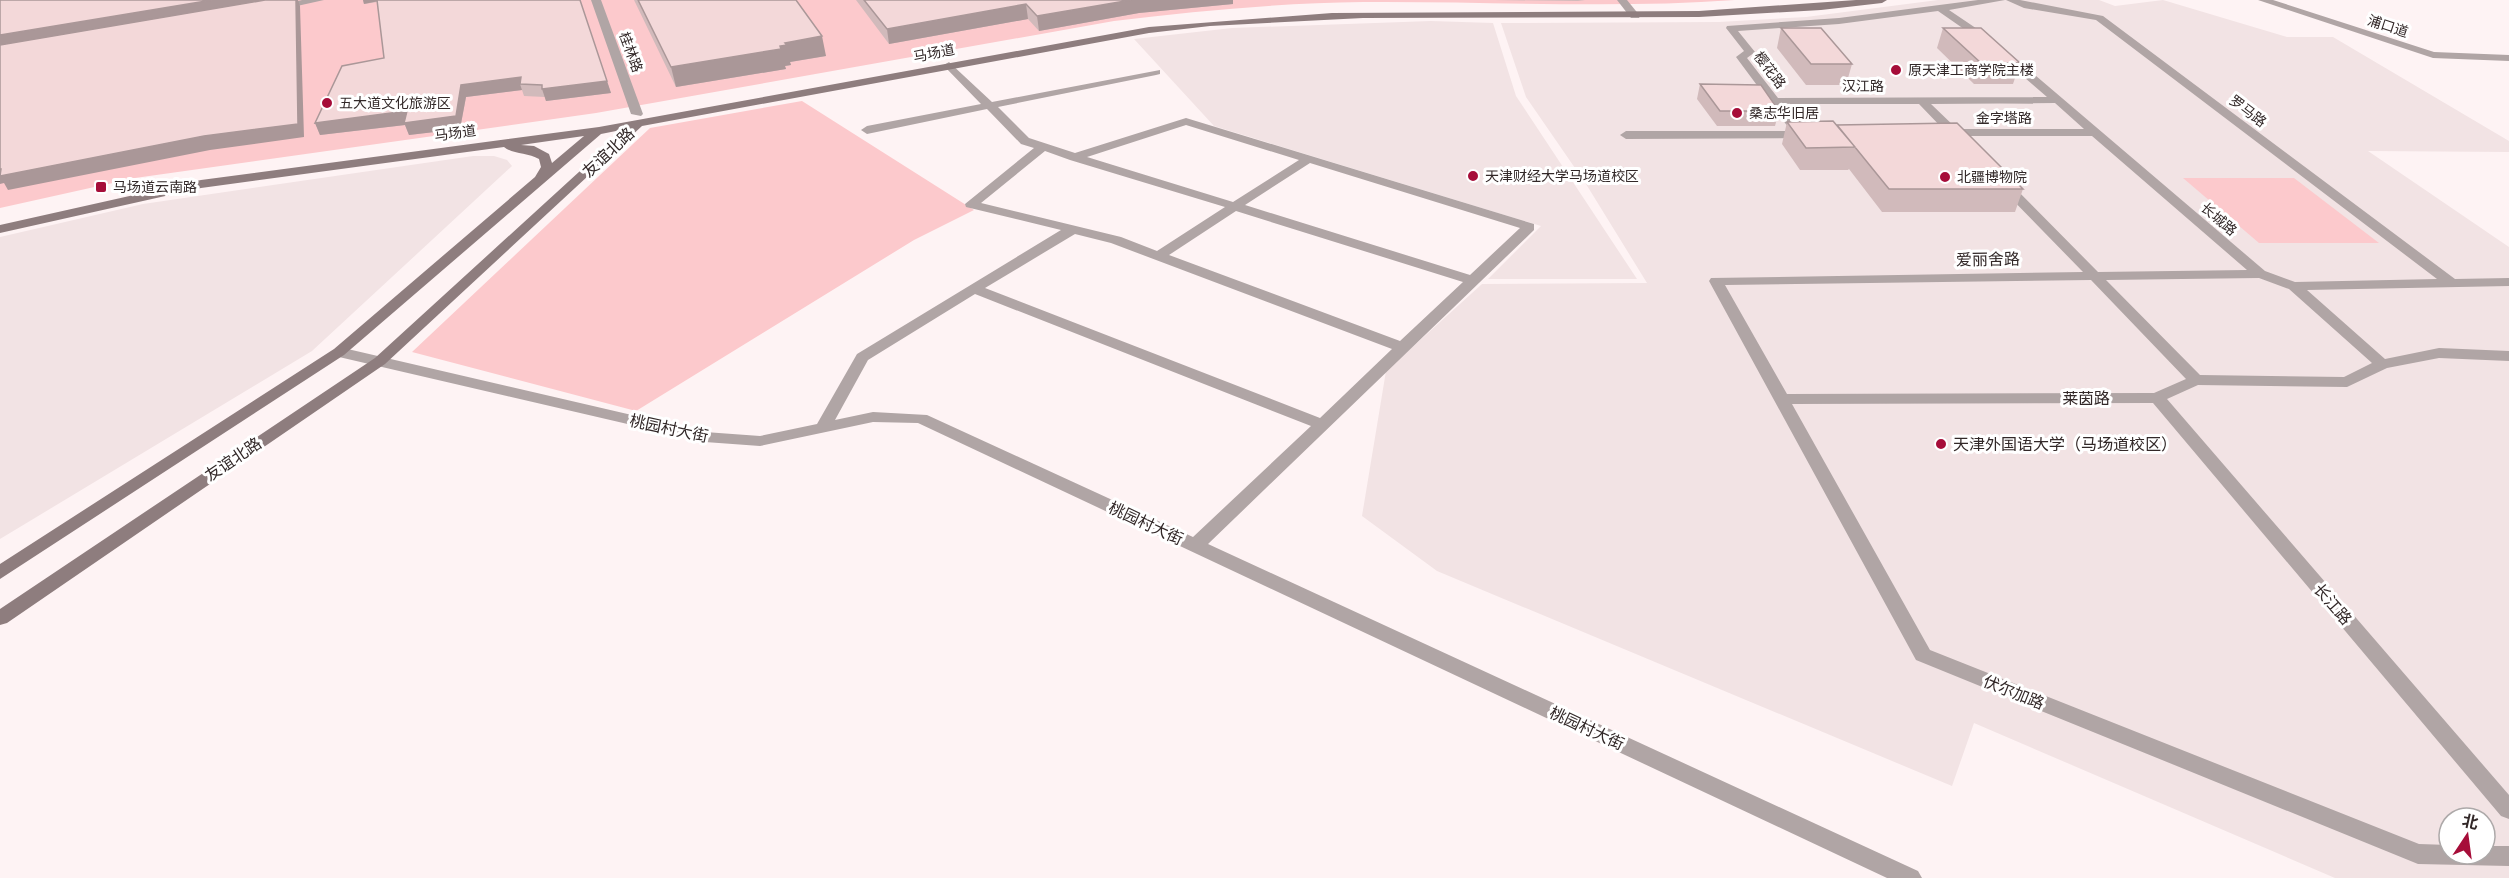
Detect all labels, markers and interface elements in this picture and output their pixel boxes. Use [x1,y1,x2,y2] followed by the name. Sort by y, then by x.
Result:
[2366,12,2410,40] street label: 浦口道
[616,30,646,74] street label: 桂林路
[912,41,956,65] street label: 马场道
[1751,48,1789,92] street label: 樱花路
[1908,62,2034,78] place label: 原天津工商学院主楼
[1889,63,1903,77] marker: 原天津工商学院主楼
[1842,78,1884,94] street label: 汉江路
[2226,92,2270,130] street label: 罗马路
[339,95,451,111] place label: 五大道文化旅游区
[320,96,334,110] marker: 五大道文化旅游区
[1749,105,1819,121] place label: 桑志华旧居
[1730,106,1744,120] marker: 桑志华旧居
[1976,110,2032,126] street label: 金字塔路
[433,122,477,144] street label: 马场道
[578,124,638,181] street label: 友谊北路
[1485,168,1639,184] place label: 天津财经大学马场道校区
[1466,169,1480,183] marker: 天津财经大学马场道校区
[1957,169,2027,185] place label: 北疆博物院
[1938,170,1952,184] marker: 北疆博物院
[113,179,197,195] place label: 马场道云南路
[94,180,108,194] marker: 马场道云南路
[2198,199,2240,239] street label: 长城路
[1956,249,2020,270] street label: 爱丽舍路
[2062,389,2110,408] street label: 莱茵路
[628,411,710,446] street label: 桃园村大街
[201,434,265,485] street label: 友谊北路
[1953,435,2177,454] place label: 天津外国语大学（马场道校区）
[1934,437,1948,451] marker: 天津外国语大学（马场道校区）
[1106,498,1186,549] street label: 桃园村大街
[2310,580,2356,629] street label: 长江路
[1981,672,2047,713] street label: 伏尔加路
[1547,703,1627,754] street label: 桃园村大街
[2437,806,2497,866] north arrow
[2460,811,2480,833] text: 北

